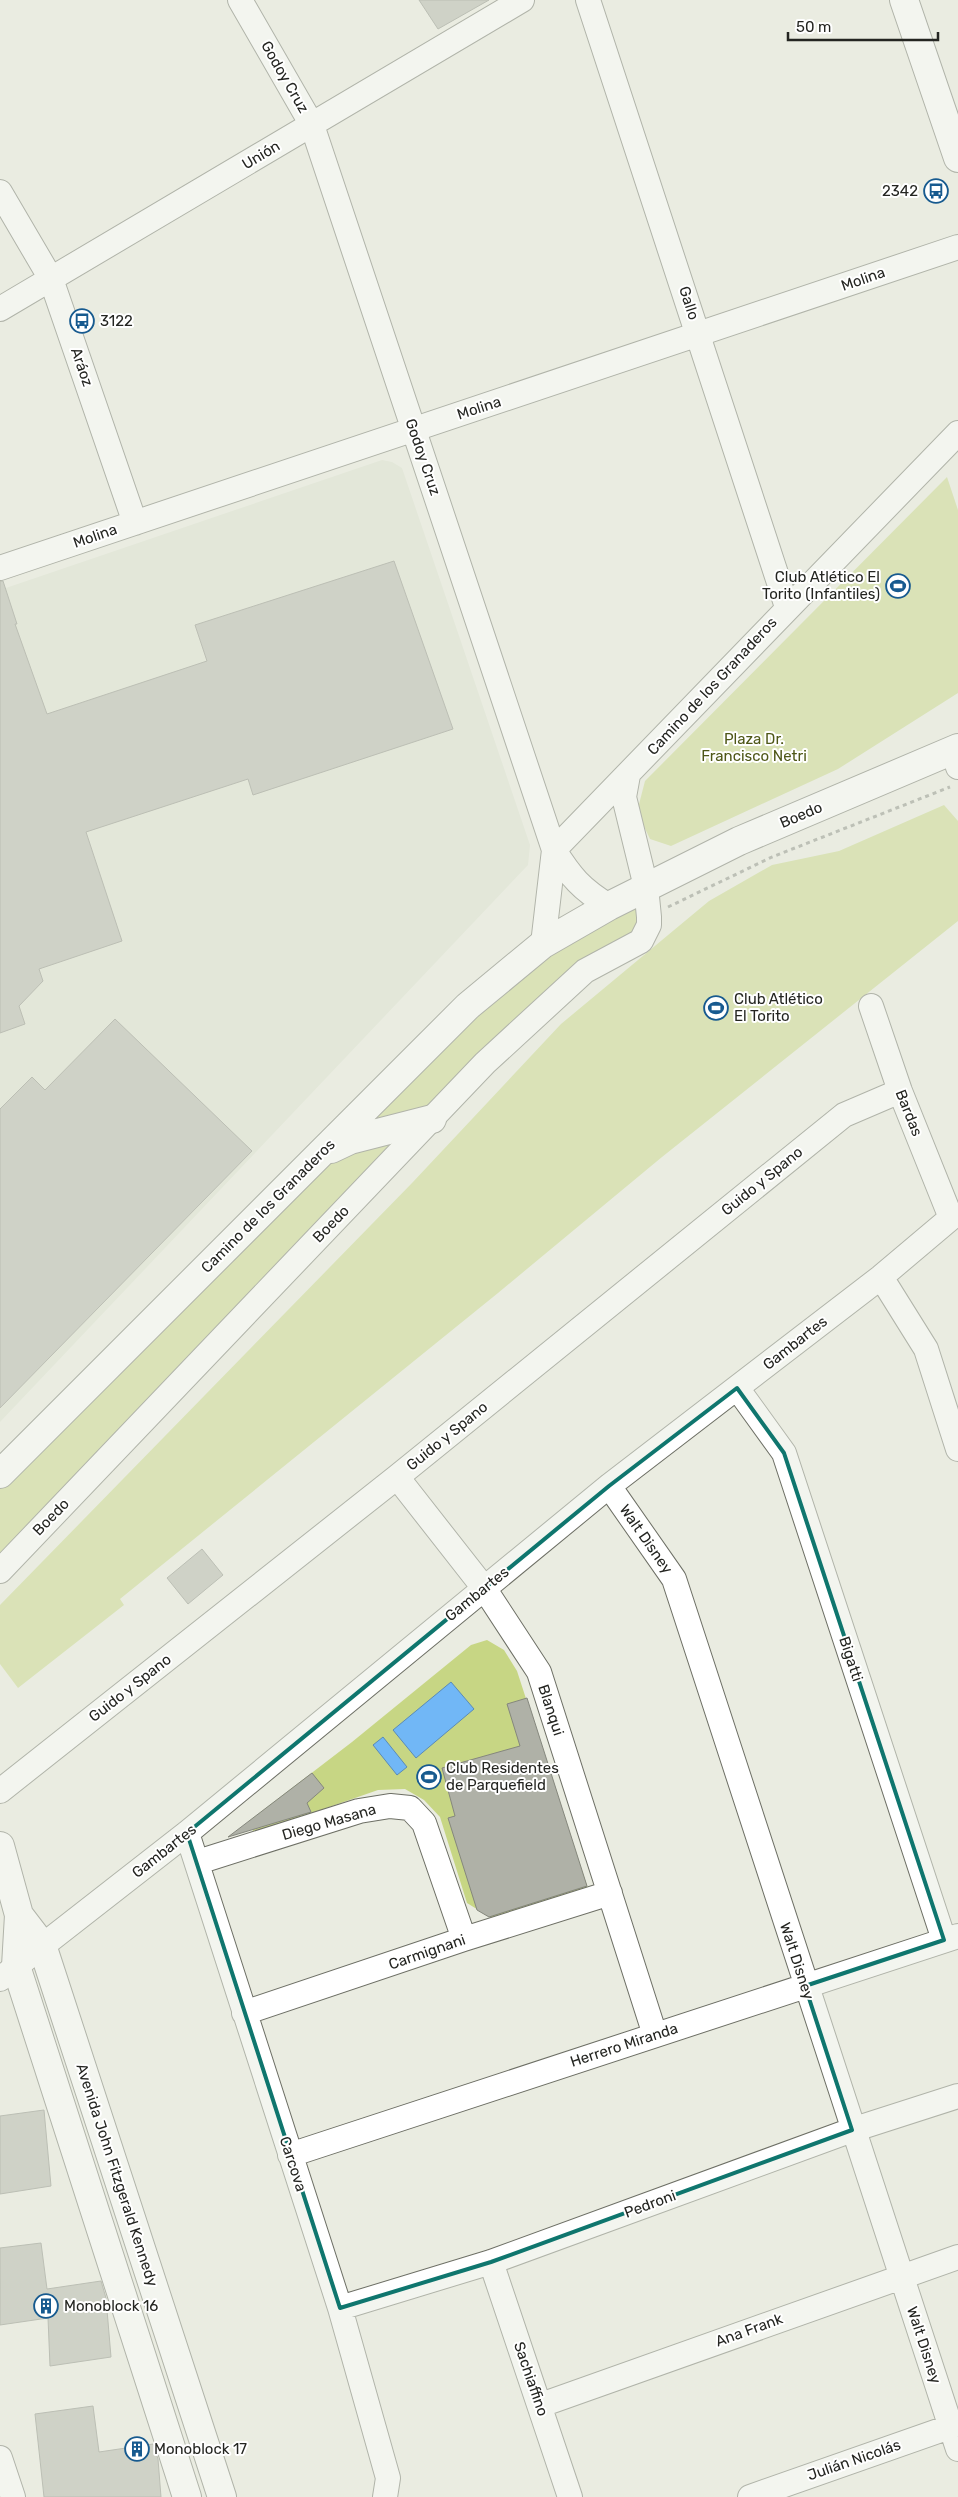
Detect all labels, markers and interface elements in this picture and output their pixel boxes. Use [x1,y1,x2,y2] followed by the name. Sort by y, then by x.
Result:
[788,10,938,42] scale bar
[796,18,831,36] text: 50 m
[257,38,313,116] street label: Godoy Cruz
[239,137,283,173] street label: Unión
[923,178,949,204] bus stop icon: 2342
[882,182,918,200] place label: 2342
[839,263,887,295] street label: Molina
[675,284,703,322] street label: Gallo
[69,308,95,334] bus stop icon: 3122
[100,312,133,330] place label: 3122
[67,345,97,389] street label: Aráoz
[455,392,503,424] street label: Molina
[401,416,445,498] street label: Godoy Cruz
[71,520,119,552] street label: Molina
[762,568,880,603] place label: Club Atlético El Torito (Infantiles)
[885,573,911,599] sports icon: Club Atlético El Torito (Infantiles)
[643,613,781,759] street label: Camino de los Granaderos
[701,730,807,765] park label: Plaza Dr. Francisco Netri
[777,798,825,832] street label: Boedo
[734,990,823,1025] place label: Club Atlético El Torito
[703,995,729,1021] sports icon: Club Atlético El Torito
[892,1087,927,1139] street label: Bardas
[197,1135,339,1277] street label: Camino de los Granaderos
[718,1143,806,1219] street label: Guido y Spano
[309,1202,353,1246] street label: Boedo
[759,1312,831,1374] street label: Gambartes
[403,1398,491,1474] street label: Guido y Spano
[29,1495,73,1539] street label: Boedo
[616,1501,676,1577] street label: Walt Disney
[442,1563,513,1625] street label: Gambartes
[835,1634,867,1684] street label: Bigatti
[85,1650,175,1726] street label: Guido y Spano
[534,1682,568,1738] street label: Blanqui
[446,1759,559,1794] place label: Club Residentes de Parquefield
[416,1764,442,1790] sports icon: Club Residentes de Parquefield
[280,1800,378,1844] street label: Diego Masana
[128,1820,200,1882] street label: Gambartes
[776,1920,818,2002] street label: Walt Disney
[386,1930,468,1974] street label: Carmignani
[568,2019,680,2071] street label: Herrero Miranda
[72,2061,162,2289] street label: Avenida John Fitzgerald Kennedy
[276,2134,310,2194] street label: Carcova
[622,2186,678,2222] street label: Pedroni
[33,2293,59,2319] building icon: Monoblock 16
[64,2297,158,2315] place label: Monoblock 16
[903,2304,945,2386] street label: Walt Disney
[713,2309,785,2350] street label: Ana Frank
[510,2339,552,2419] street label: Sachiaffino
[124,2436,150,2462] building icon: Monoblock 17
[805,2436,903,2484] street label: Julián Nicolás
[154,2440,247,2458] place label: Monoblock 17

